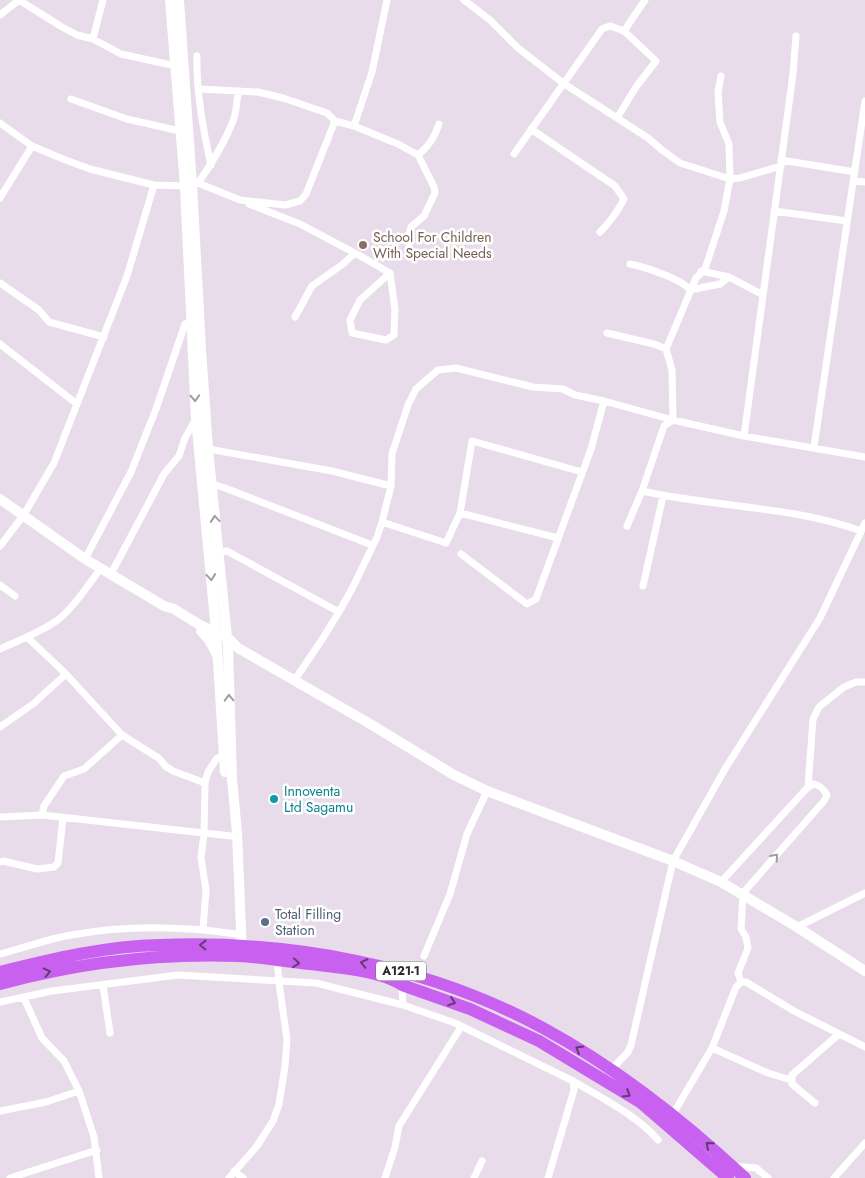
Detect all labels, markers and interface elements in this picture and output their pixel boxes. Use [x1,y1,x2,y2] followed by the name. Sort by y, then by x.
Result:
[373,227,492,263] place label: School For Children With Special Needs
[357,239,369,251] marker: School For Children With Special Needs
[190,394,201,402] one-way arrow
[210,514,221,522] one-way arrow
[205,573,216,581] one-way arrow
[224,694,234,702] one-way arrow
[284,781,353,817] place label: Innoventa Ltd Sagamu
[268,793,280,805] marker: Innoventa Ltd Sagamu
[769,853,778,862] one-way arrow
[275,904,341,940] place label: Total Filling Station
[259,916,271,928] marker: Total Filling Station
[198,940,206,950] one-way arrow
[292,957,300,968] one-way arrow
[359,958,368,968] one-way arrow
[376,961,426,980] road number: A121-1
[43,967,52,978] one-way arrow
[447,996,456,1006] one-way arrow
[575,1045,584,1055] one-way arrow
[621,1087,630,1097] one-way arrow
[705,1142,714,1151] one-way arrow

